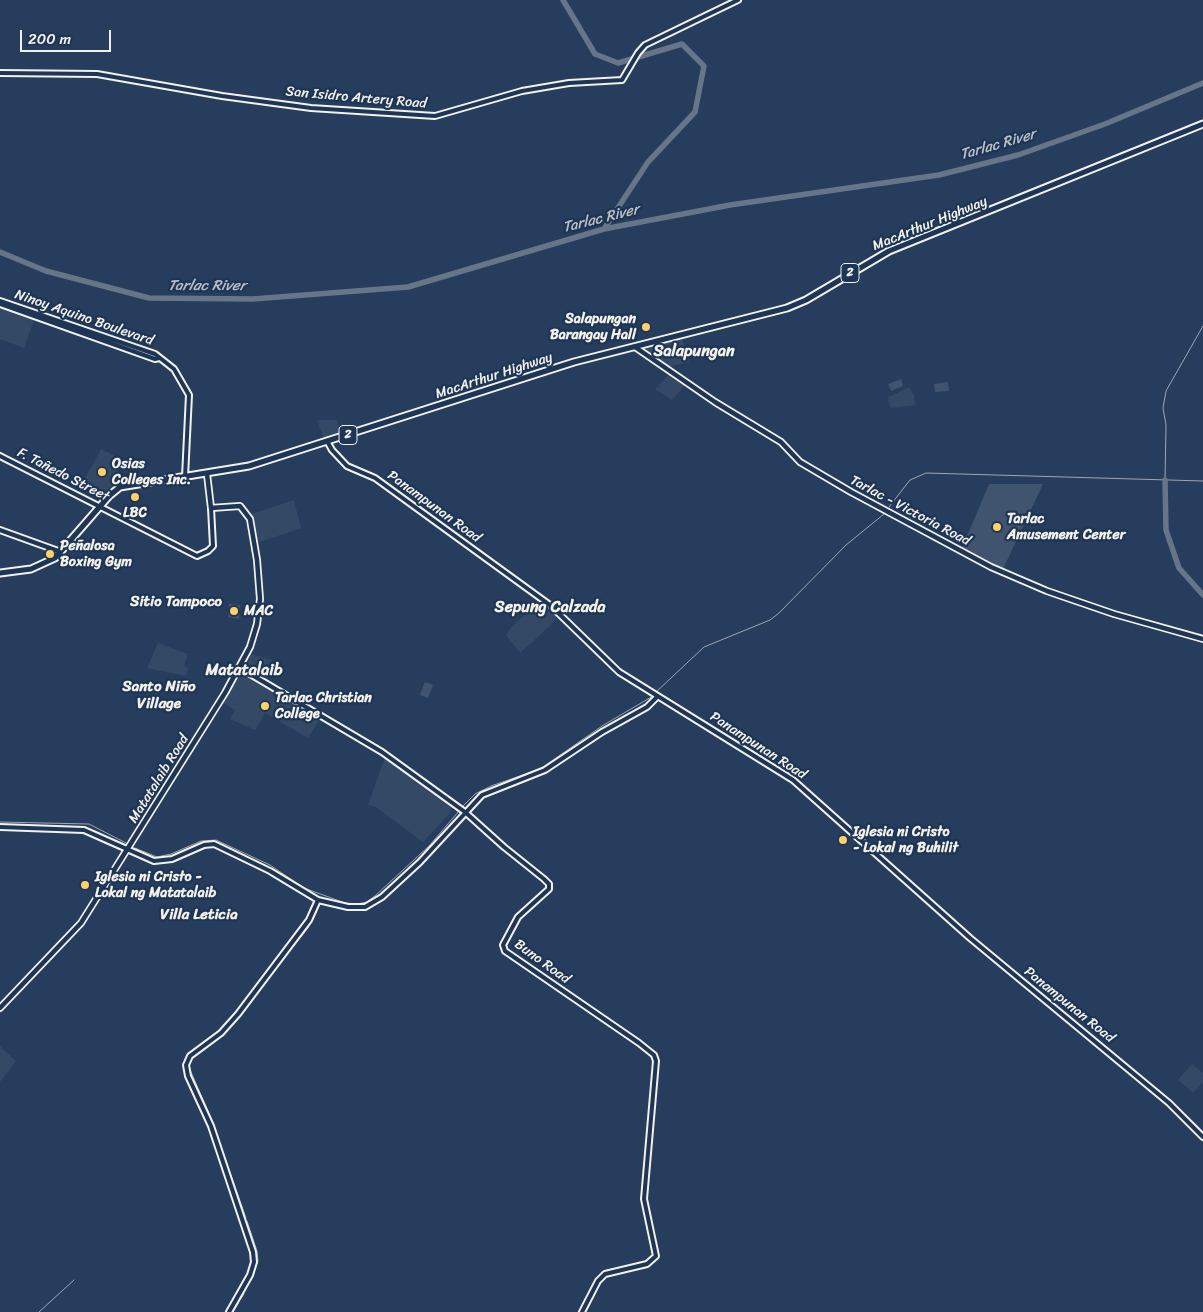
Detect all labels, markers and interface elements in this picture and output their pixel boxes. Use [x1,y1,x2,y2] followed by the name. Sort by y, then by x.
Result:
[22,20,114,52] scale bar
[28,26,71,52] text: 200 m
[285,83,427,113] street label: San Isidro Artery Road
[958,126,1038,164] water label: Tarlac River
[870,193,990,255] street label: MacArthur Highway
[561,201,641,237] water label: Tarlac River
[841,264,859,282] road number: 2
[168,277,246,295] water label: Tarlac River
[12,286,156,350] street label: Ninoy Aquino Boulevard
[550,311,636,344] place label: Salapungan Barangay Hall
[640,321,652,333] marker: Salapungan Barangay Hall
[653,342,735,362] district label: Salapungan
[433,349,555,403] street label: MacArthur Highway
[339,426,357,444] road number: 2
[14,445,112,505] street label: F. Tañedo Street
[112,456,191,488] place label: Osias Colleges Inc.
[96,466,108,478] marker: Osias Colleges Inc.
[384,467,484,547] street label: Panampunan Road
[847,472,973,550] street label: Tarlac - Victoria Road
[129,491,141,503] marker: LBC
[123,505,147,521] place label: LBC
[1007,511,1125,544] place label: Tarlac Amusement Center
[991,521,1003,533] marker: Tarlac Amusement Center
[60,538,132,570] place label: Peñalosa Boxing Gym
[44,548,56,560] marker: Peñalosa Boxing Gym
[130,593,222,611] district label: Sitio Tampoco
[495,598,605,618] district label: Sepung Calzada
[244,603,273,619] place label: MAC
[228,605,240,617] marker: MAC
[206,661,282,681] district label: Matatalaib
[122,678,196,713] district label: Santo Niño Village
[275,690,372,722] place label: Tarlac Christian College
[259,700,271,712] marker: Tarlac Christian College
[707,709,809,783] street label: Panampunan Road
[125,732,193,826] street label: Matatalaib Road
[853,824,958,856] place label: Iglesia ni Cristo - Lokal ng Buhilit
[837,834,849,846] marker: Iglesia ni Cristo - Lokal ng Buhilit
[95,869,216,902] place label: Iglesia ni Cristo - Lokal ng Matatalaib
[79,879,91,891] marker: Iglesia ni Cristo - Lokal ng Matatalaib
[160,906,238,924] district label: Villa Leticia
[511,936,573,988] street label: Buno Road
[1020,963,1118,1047] street label: Panampunan Road

